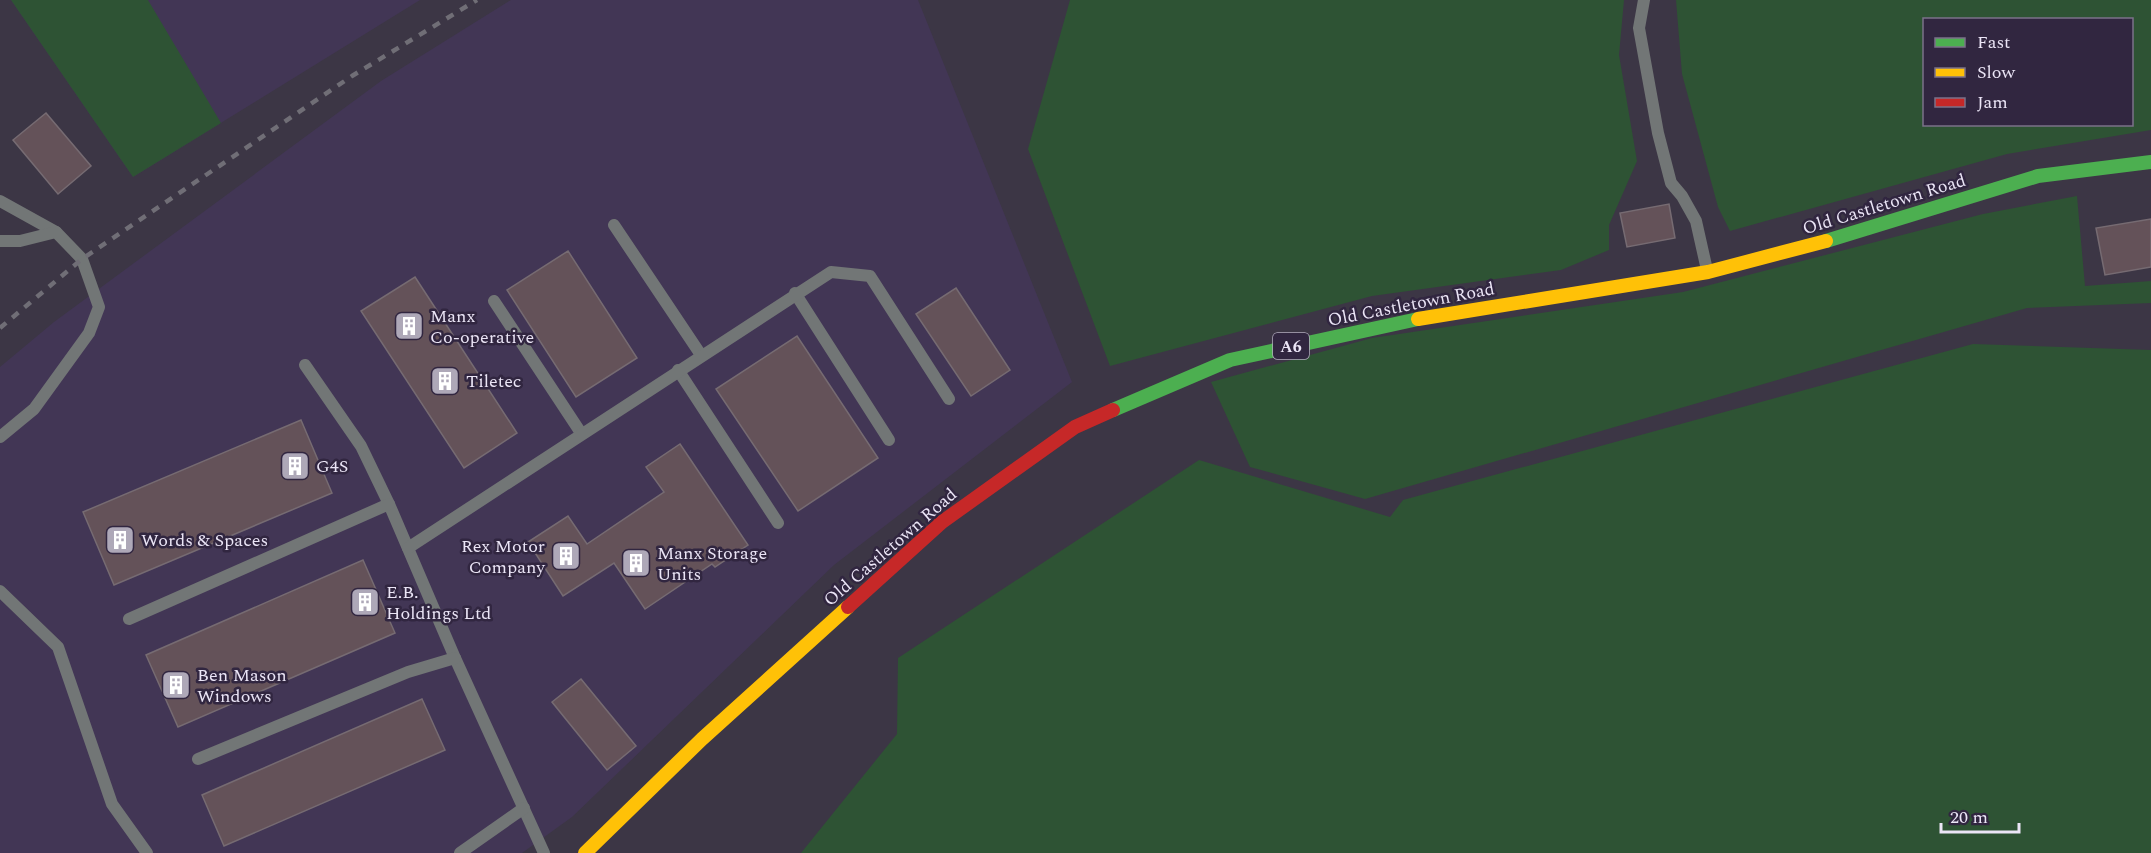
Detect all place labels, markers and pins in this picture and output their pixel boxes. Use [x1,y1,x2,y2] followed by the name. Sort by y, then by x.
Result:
[430,303,534,351] place label: Manx Co-operative
[393,310,425,342] building icon: Manx Co-operative
[429,365,461,397] building icon: Tiletec
[466,368,521,395] place label: Tiletec
[279,450,311,482] building icon: G4S
[316,453,348,480] place label: G4S
[104,524,136,556] building icon: Words & Spaces
[141,527,268,554] place label: Words & Spaces
[461,533,546,581] place label: Rex Motor Company
[550,540,582,572] building icon: Rex Motor Company
[657,540,767,588] place label: Manx Storage Units
[620,547,652,579] building icon: Manx Storage Units
[386,579,491,627] place label: E.B. Holdings Ltd
[349,586,381,618] building icon: E.B. Holdings Ltd
[197,662,287,710] place label: Ben Mason Windows
[160,669,192,701] building icon: Ben Mason Windows

